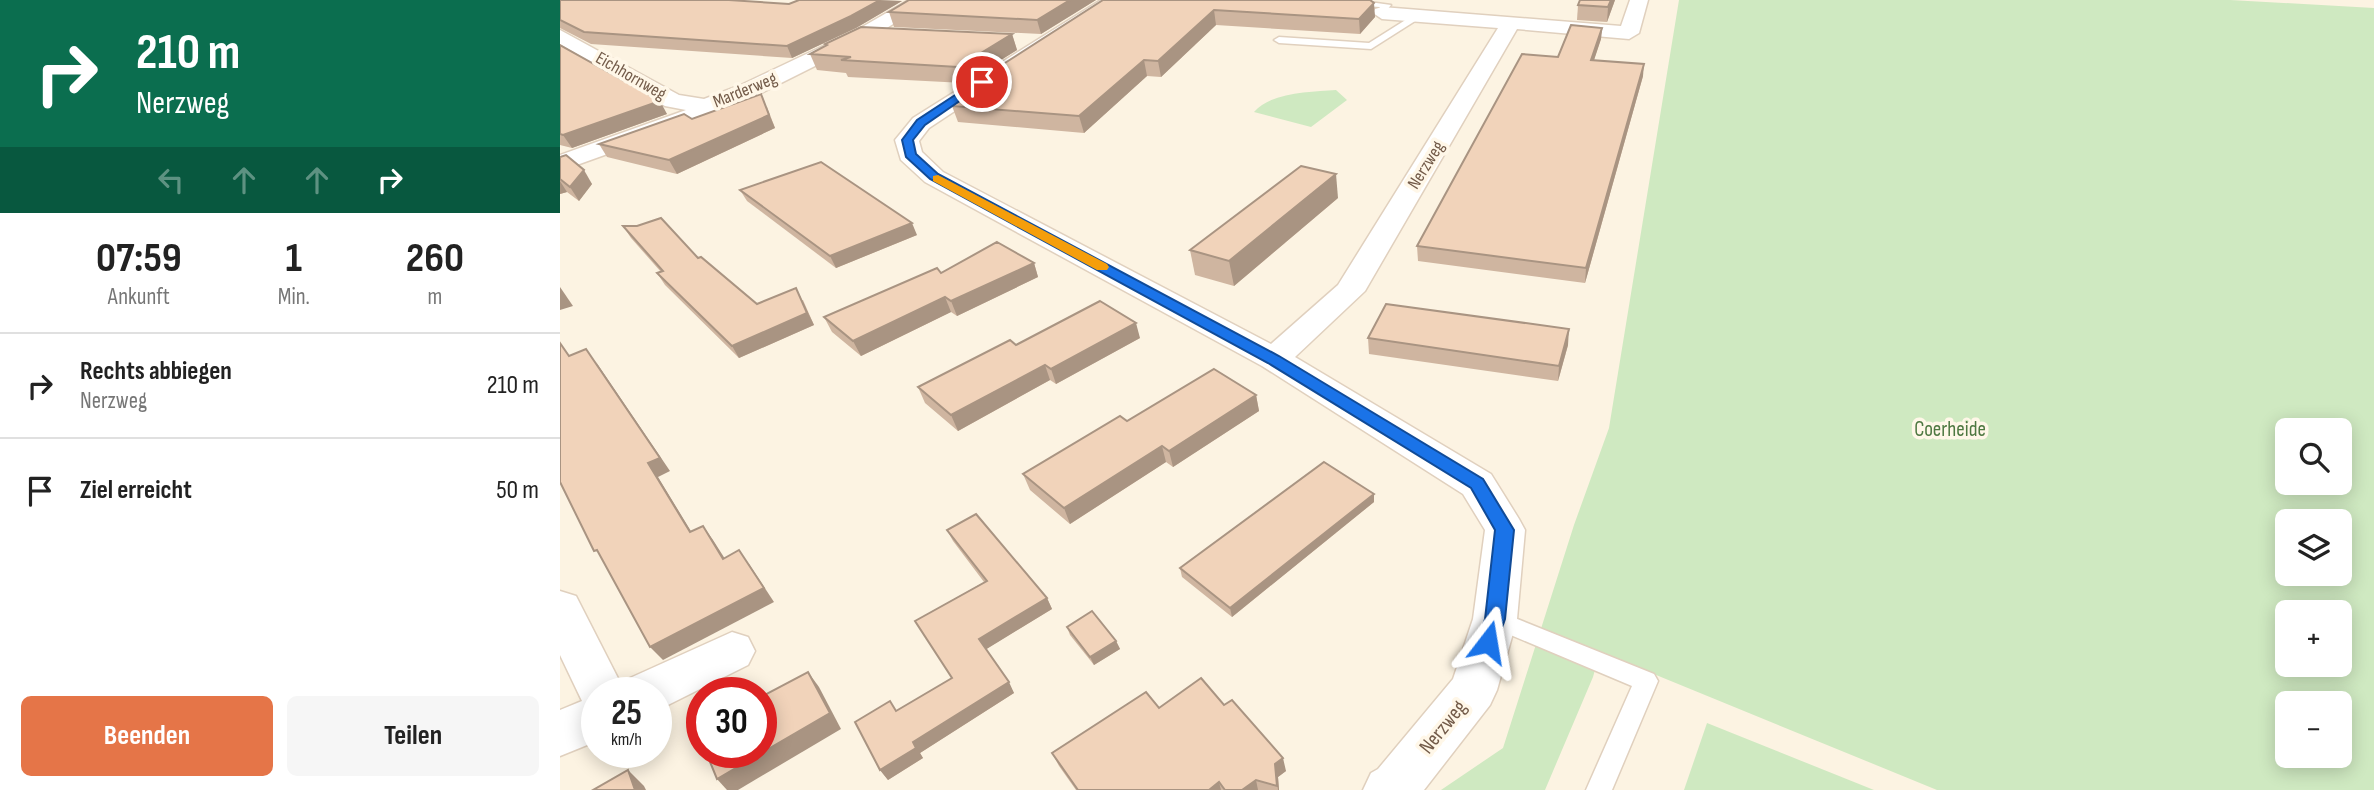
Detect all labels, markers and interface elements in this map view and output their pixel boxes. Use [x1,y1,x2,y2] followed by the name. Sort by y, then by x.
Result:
[136,24,240,83] text: 210 m
[21,28,112,119] icon: right
[592,47,670,105] street label: Eichhornweg
[952,52,1012,112] pin
[963,63,1001,101] icon: arrive
[710,68,780,112] street label: Marderweg
[136,84,229,123] text: Nerzweg
[1403,137,1449,193] street label: Nerzweg
[152,161,190,199] icon: left
[225,161,263,199] icon: ahead
[298,161,336,199] icon: ahead
[371,161,409,199] icon: right
[96,233,182,284] text: 07:59
[286,233,302,284] text: 1
[406,233,464,284] text: 260
[108,283,170,311] text: Ankunft
[278,283,310,311] text: Min.
[428,283,442,311] text: m
[80,356,232,387] text: Rechts abbiegen
[21,367,59,405] icon: right
[487,370,539,401] text: 210 m
[80,387,147,415] text: Nerzweg
[1914,417,1986,442] park label: Coerheide
[2275,418,2352,768] map controls
[2275,418,2352,495] button: search
[21,472,59,510] icon: arrive
[80,475,192,506] text: Ziel erreicht
[496,475,539,506] text: 50 m
[2275,509,2352,586] button: layers
[2275,600,2352,677] button: +
[1451,605,1525,679] position arrow
[686,677,777,768] speed limit sign: 30
[2275,691,2352,768] button: −
[611,692,642,735] text: 25
[1414,695,1472,759] street label: Nerzweg
[21,696,273,776] button: Beenden
[287,696,539,776] button: Teilen
[611,729,642,750] text: km/h

